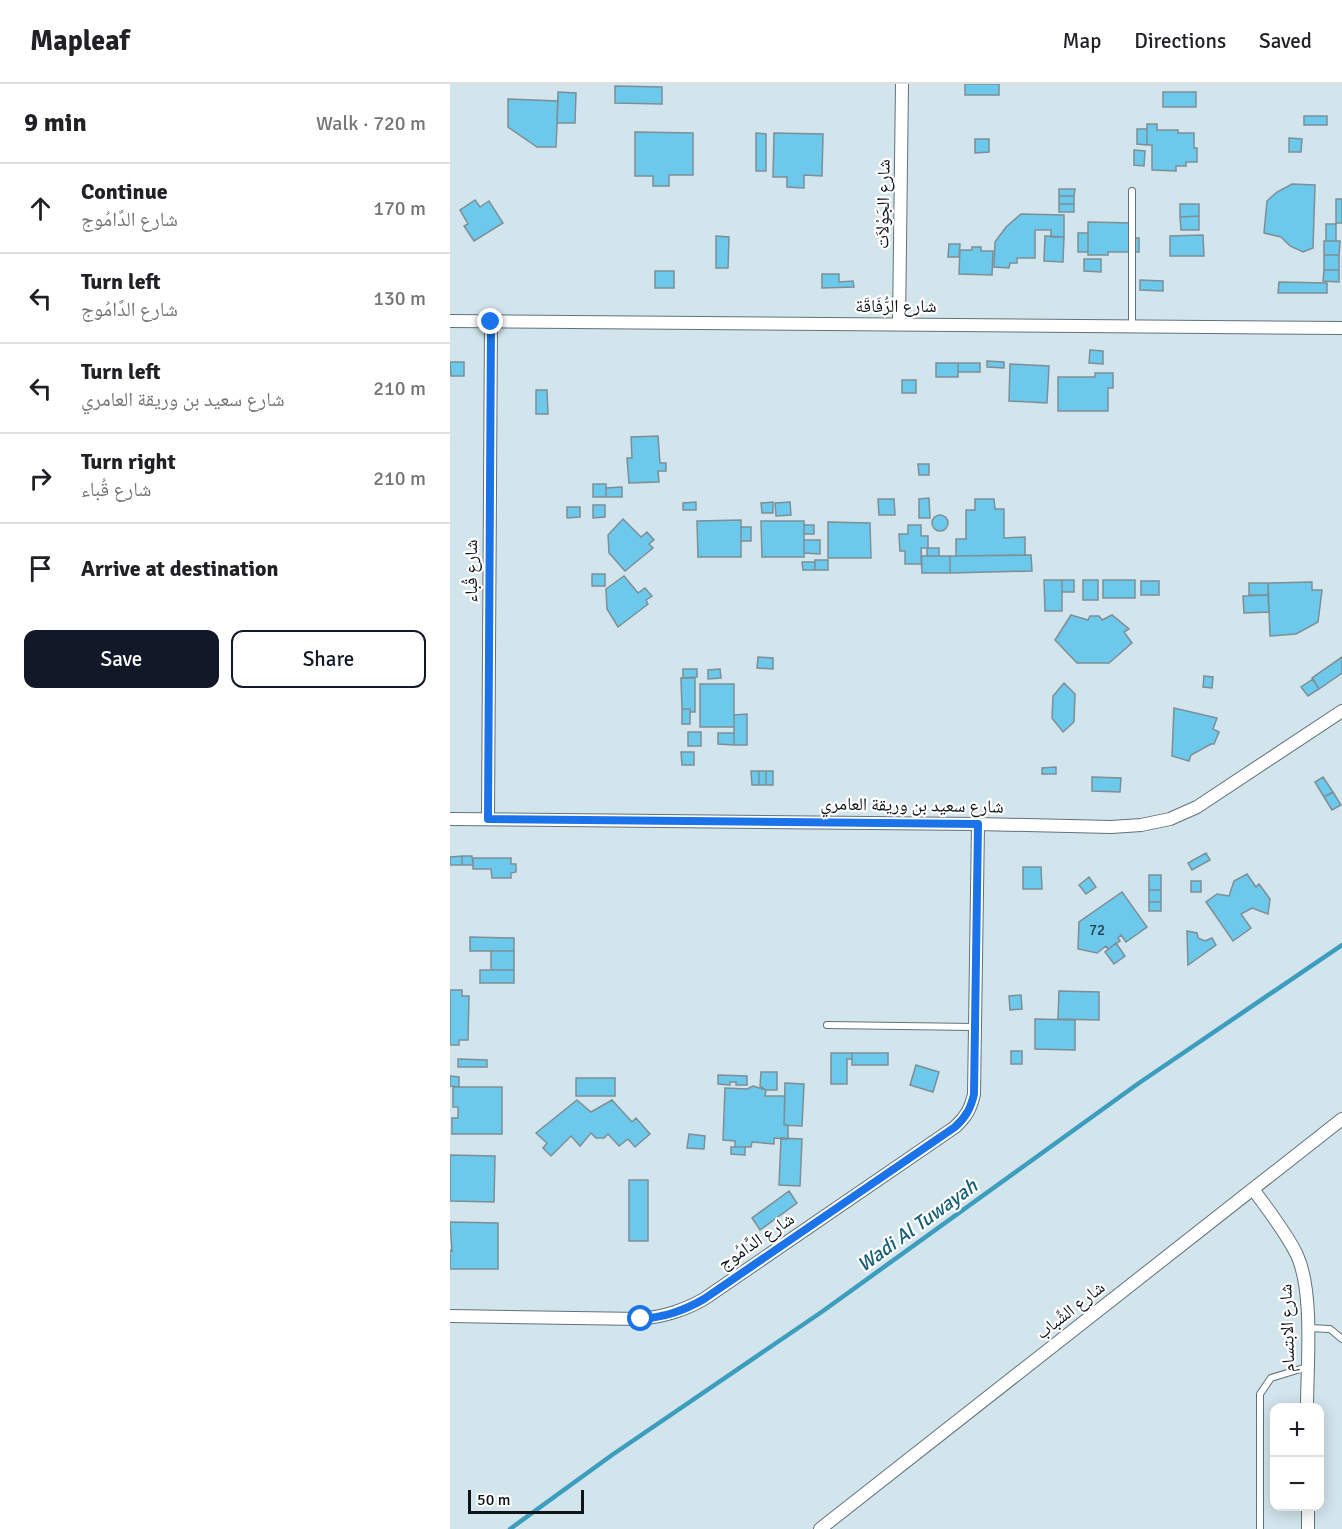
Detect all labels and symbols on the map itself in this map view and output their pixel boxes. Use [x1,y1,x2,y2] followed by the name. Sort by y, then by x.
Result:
[871,159,895,249] street label: شارع الجَوْلاَت
[855,295,937,317] street label: شارع الرُّفَاقَة
[477,308,503,334] route end
[460,539,482,603] street label: شارع قُباء
[820,792,1004,821] street label: شارع سعيد بن وريقة العامري
[1089,921,1105,939] house number: 72
[852,1173,983,1277] water label: Wadi Al Tuwayah
[714,1208,799,1275] street label: شارع الدَّامُوج
[1031,1276,1109,1344] street label: شارع الشَّباب
[1274,1283,1301,1373] street label: شارع الابتسام
[627,1305,653,1331] route start
[468,1487,584,1514] scale bar

